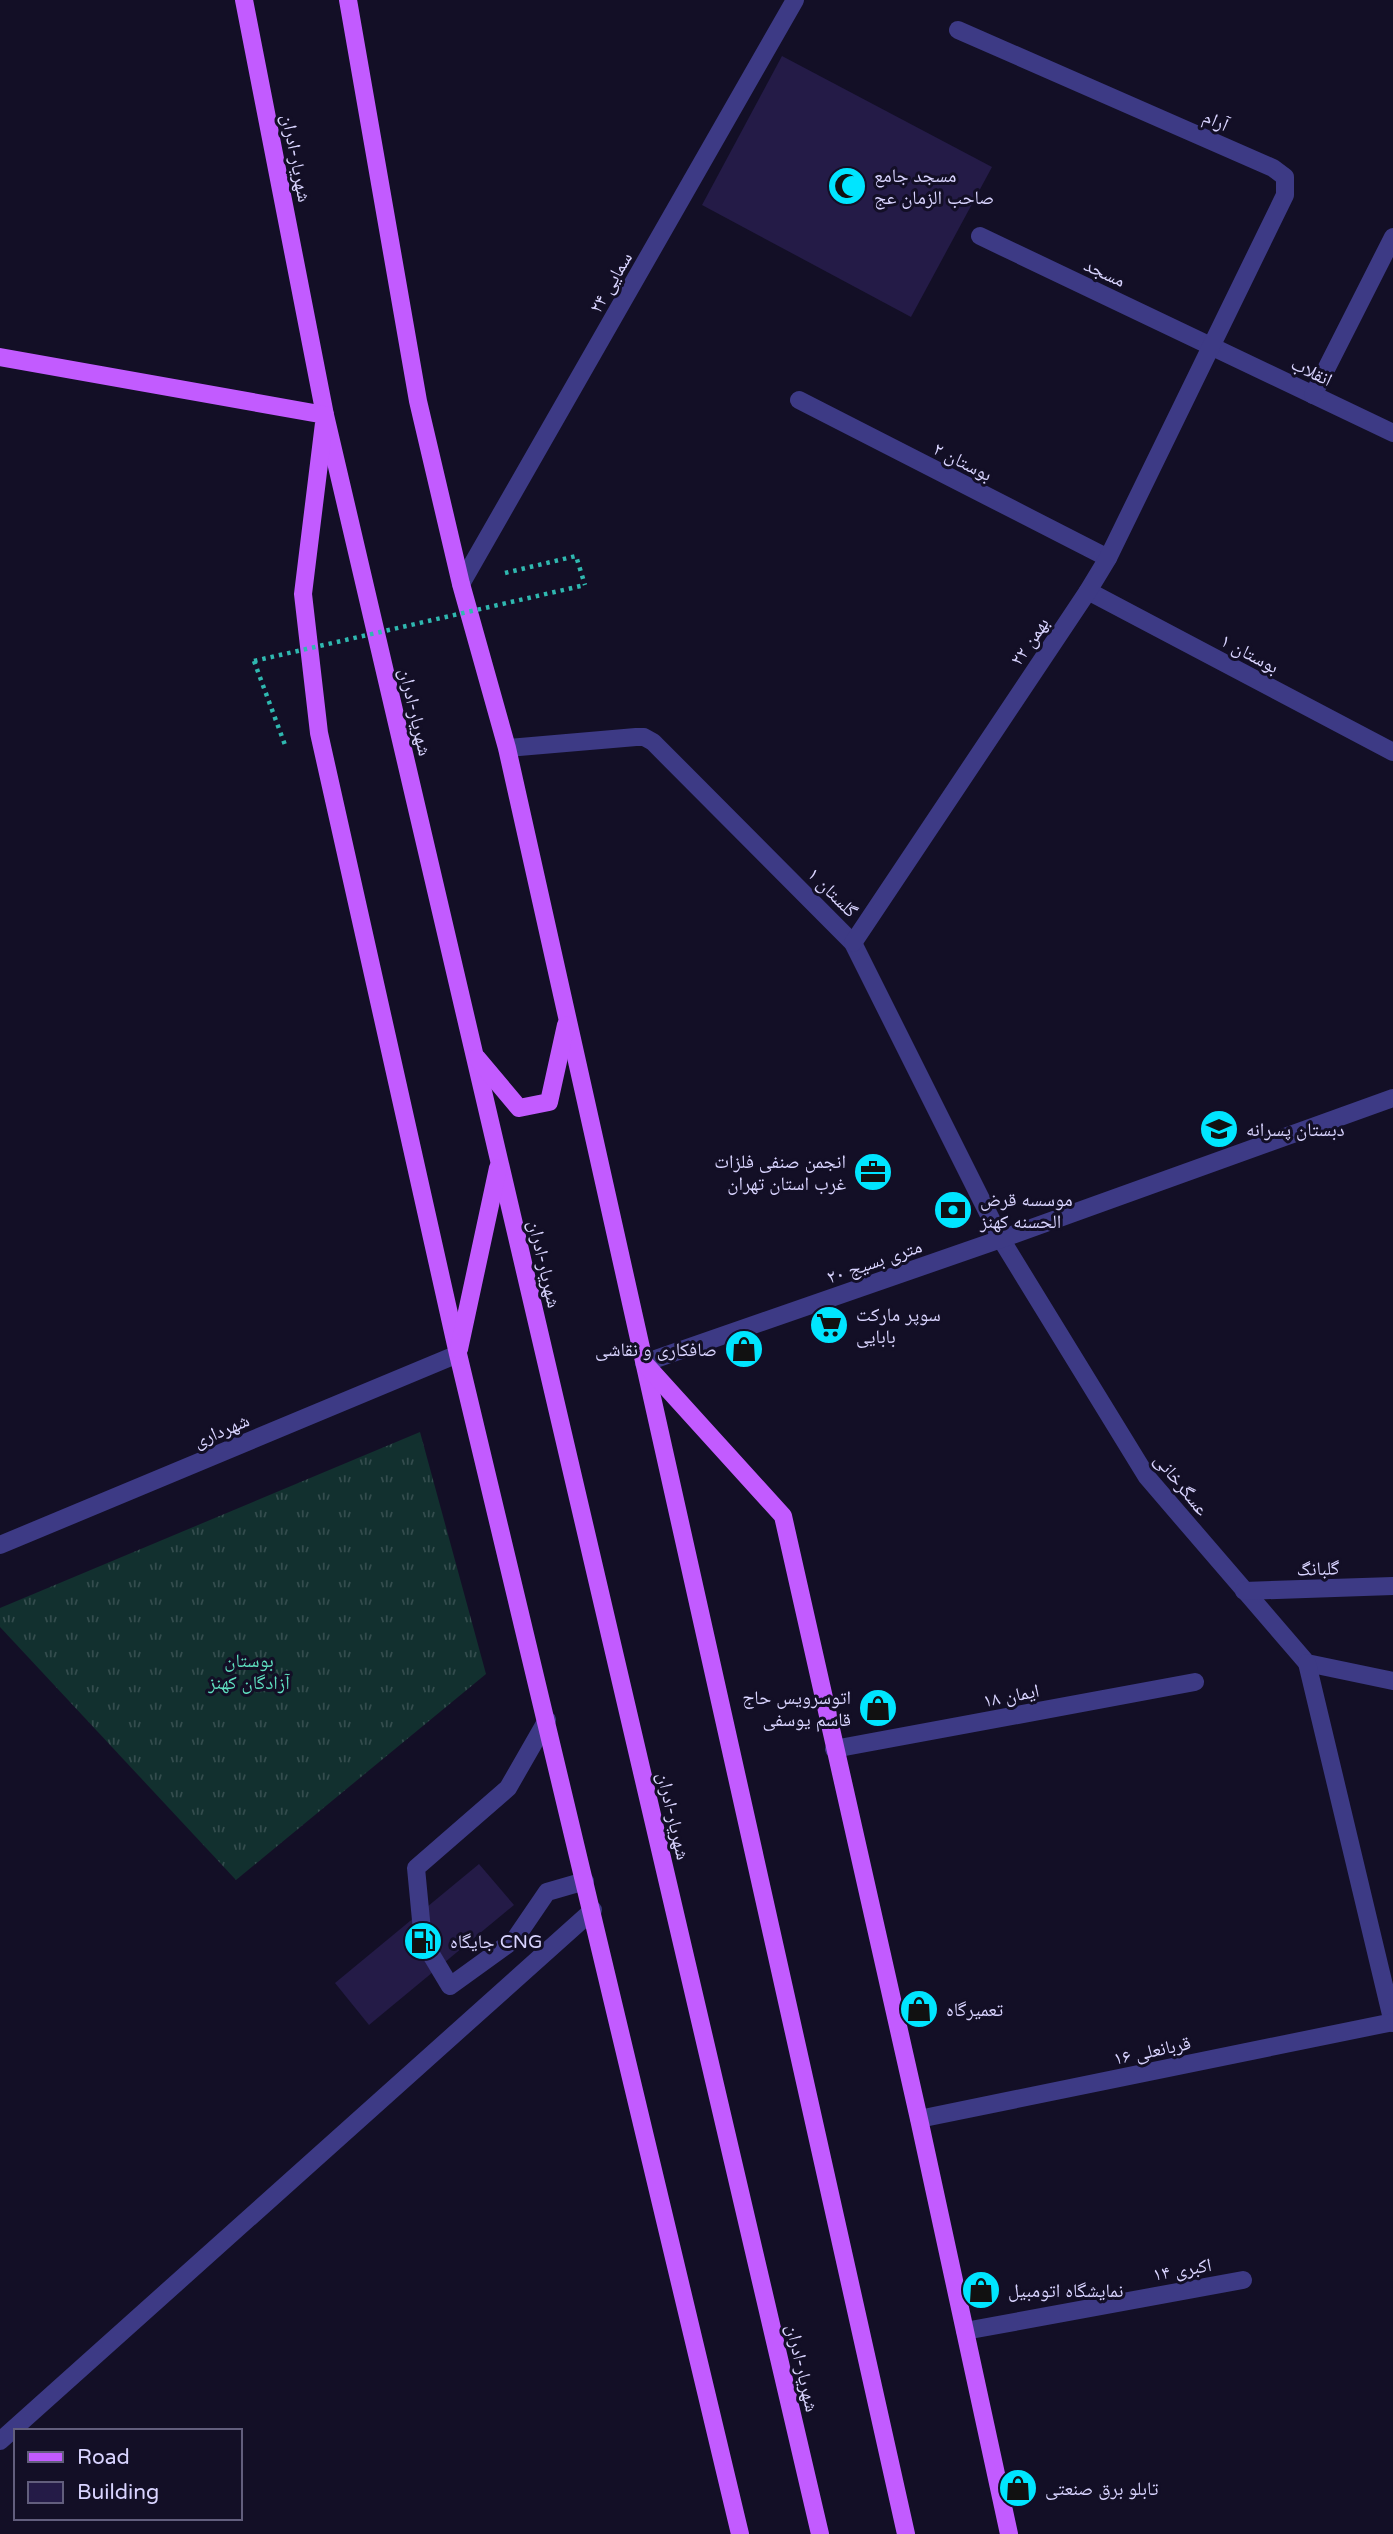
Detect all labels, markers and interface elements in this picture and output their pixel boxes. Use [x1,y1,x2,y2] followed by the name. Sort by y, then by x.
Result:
[1199,106,1233,138] street label: آرام
[277,112,315,204] street label: شهریار-ادران
[826,165,868,207] mosque icon: مسجد جامع صاحب الزمان عج
[874,165,994,210] place label: مسجد جامع صاحب الزمان عج
[585,248,637,317] street label: سمایی ۲۴
[1080,254,1129,292] street label: مسجد
[1287,353,1336,391] street label: انقلاب
[930,438,996,486] street label: بوستان ۲
[1006,613,1054,670] street label: ۲۲ بهمن
[1217,629,1282,678] street label: بوستان ۱
[394,666,436,758] street label: شهریار-ادران
[803,863,862,922] street label: گلستان ۱
[1198,1108,1240,1150] school or university icon: دبستان پسرانه
[1246,1119,1345,1141] place label: دبستان پسرانه
[714,1151,846,1195] place label: انجمن صنفی فلزات غرب استان تهران
[852,1151,894,1193] office icon: انجمن صنفی فلزات غرب استان تهران
[932,1189,974,1231] bank icon: موسسه قرض الحسنه کهنز
[979,1189,1073,1233] place label: موسسه قرض الحسنه کهنز
[523,1218,565,1310] street label: شهریار-ادران
[824,1235,925,1289] street label: ۲۰ متری بسیج
[808,1304,850,1346] supermarket icon: سوپر مارکت بابایی
[856,1304,941,1348] place label: سوپر مارکت بابایی
[723,1328,765,1370] shop icon: صافکاری و نقاشی
[595,1339,717,1361] place label: صافکاری و نقاشی
[190,1409,253,1453] street label: شهرداری
[1149,1449,1213,1521] street label: عسگرخانی
[1296,1557,1340,1581] street label: گلبانگ
[207,1650,291,1694] park label: بوستان آزادگان کهنز
[981,1680,1041,1712] street label: ایمان ۱۸
[742,1687,851,1732] place label: اتوسرویس حاج قاسم یوسفی
[857,1687,899,1729] shop icon: اتوسرویس حاج قاسم یوسفی
[652,1770,694,1862] street label: شهریار-ادران
[402,1920,444,1962] fuel station icon: جایگاه CNG
[450,1931,543,1953] place label: جایگاه CNG
[898,1988,940,2030] shop icon: تعمیرگاه
[946,1999,1004,2021] place label: تعمیرگاه
[1112,2032,1193,2070] street label: قربانعلی ۱۶
[1151,2254,1213,2286] street label: اکبری ۱۴
[960,2269,1002,2311] shop icon: نمایشگاه اتومبیل
[1008,2280,1123,2302] place label: نمایشگاه اتومبیل
[781,2322,823,2414] street label: شهریار-ادران
[14,2429,242,2520] legend
[77,2445,130,2470] text: Road
[997,2467,1039,2509] shop icon: تابلو برق صنعتی
[1045,2478,1159,2500] place label: تابلو برق صنعتی
[77,2480,159,2505] text: Building

